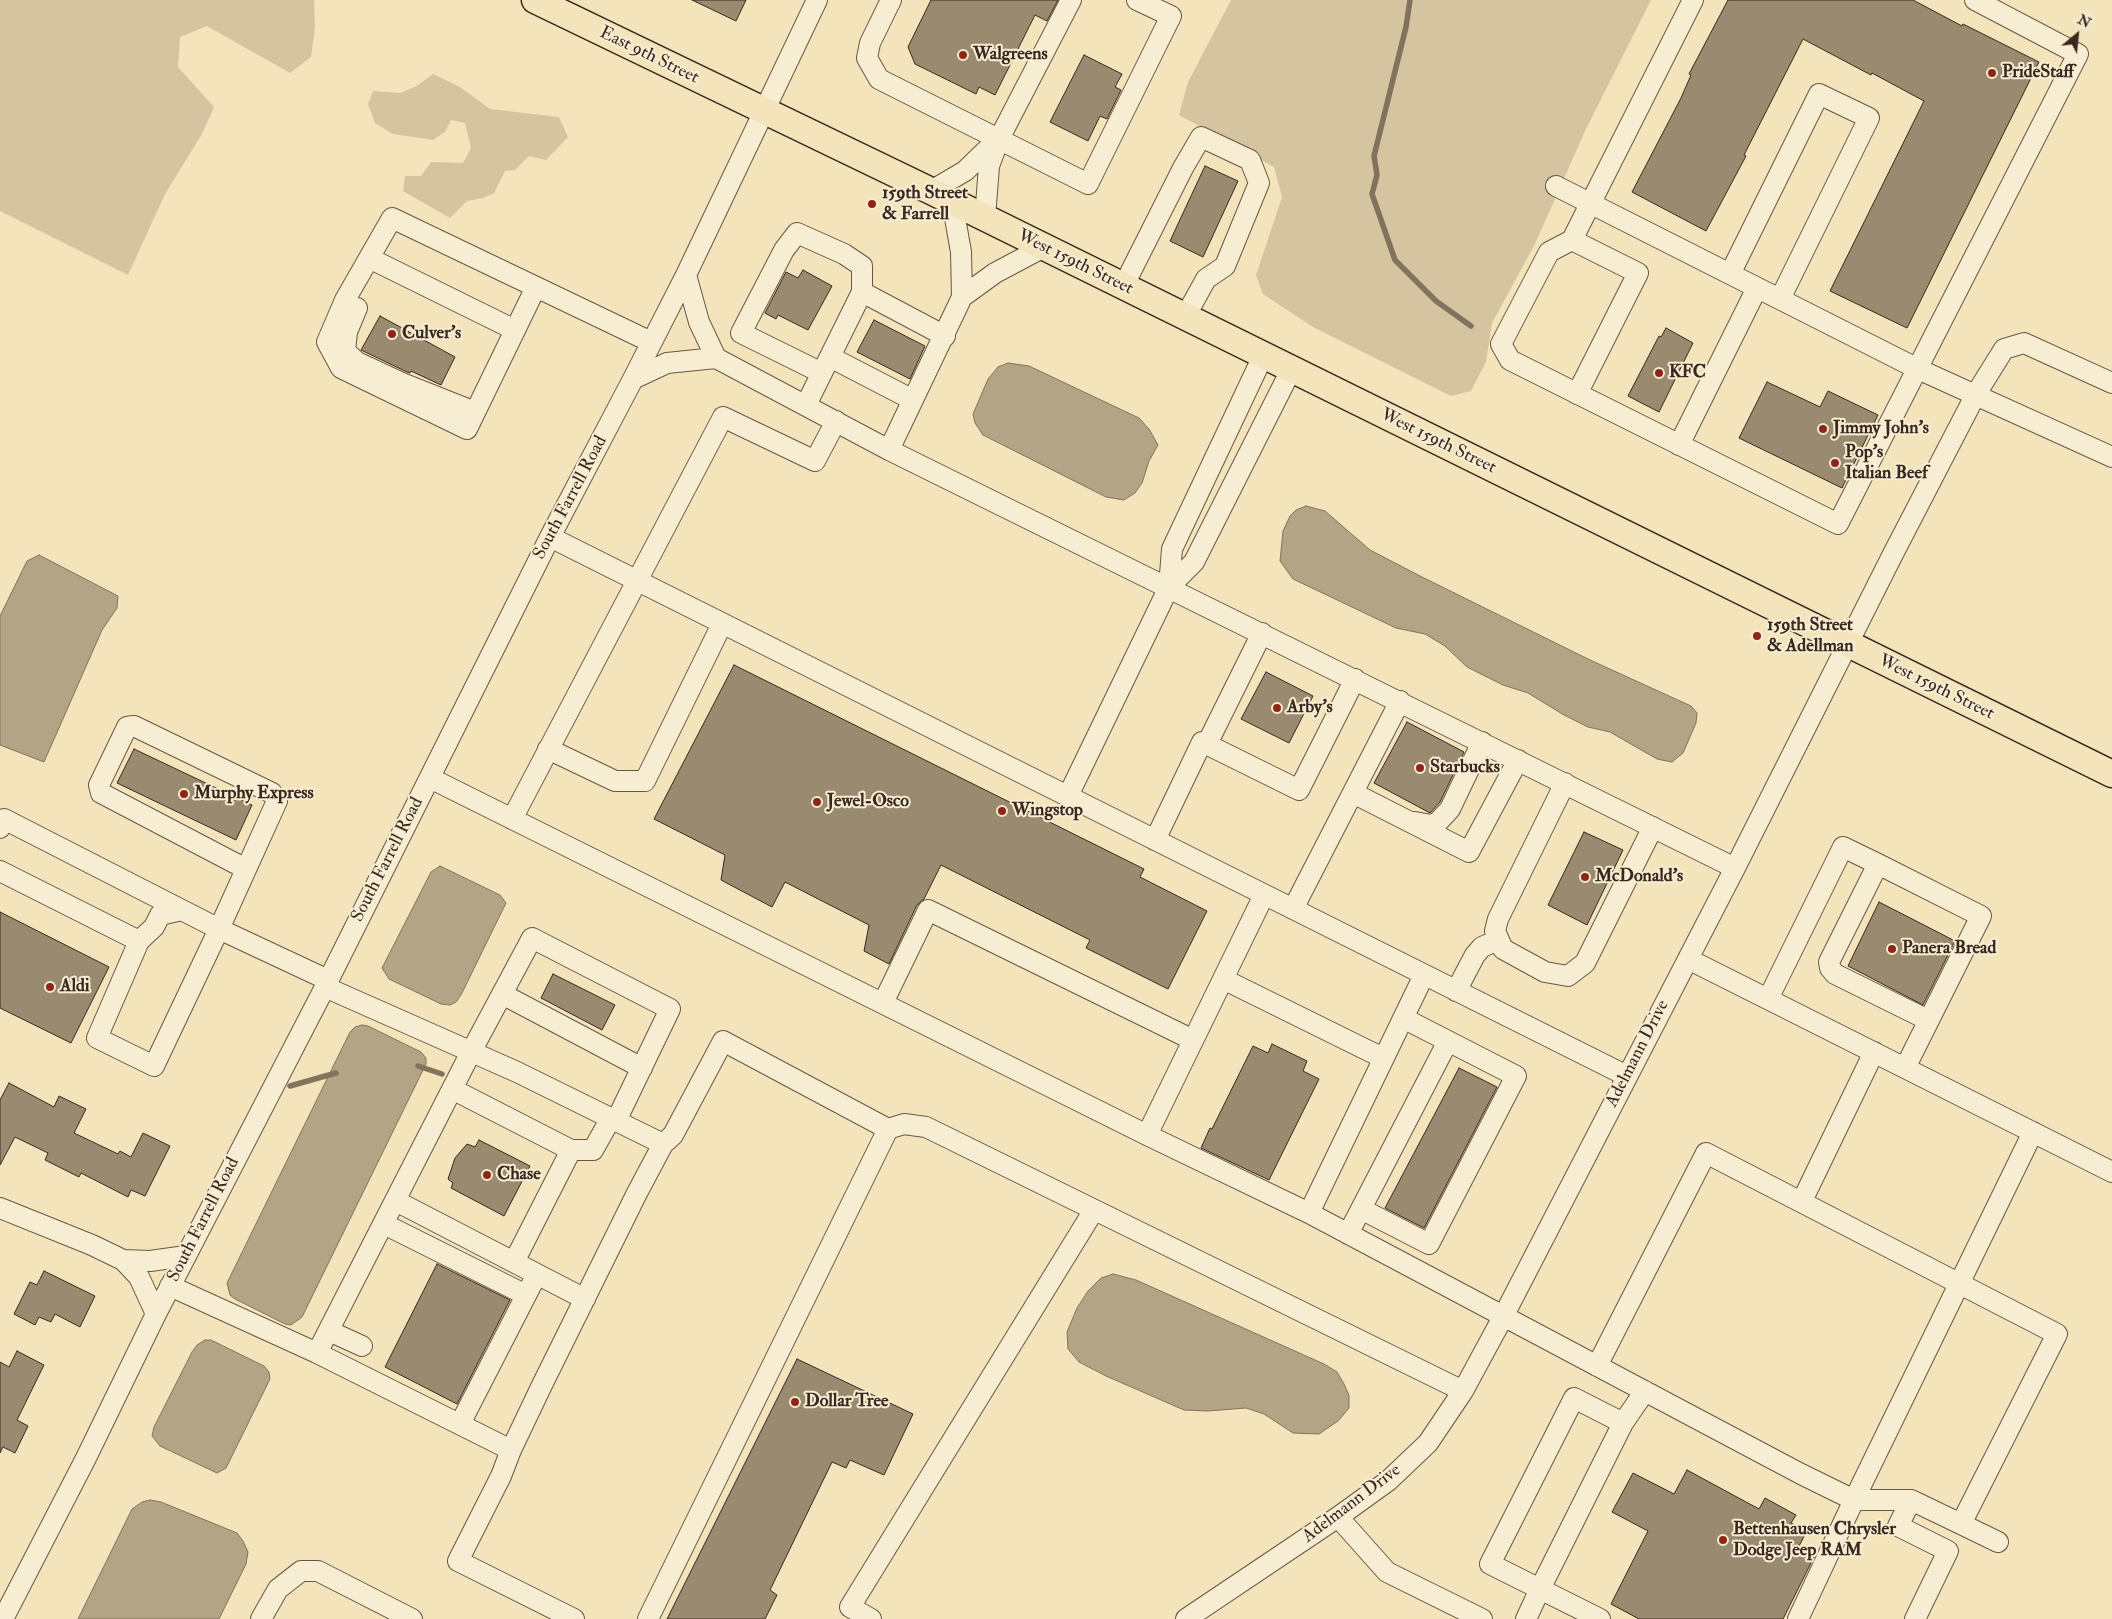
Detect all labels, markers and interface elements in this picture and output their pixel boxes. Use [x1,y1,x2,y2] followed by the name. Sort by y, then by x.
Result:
[2052,10,2102,60] north arrow
[2075,11,2094,32] text: N
[596,23,702,89] street label: East 9th Street
[973,44,1048,66] place label: Walgreens
[957,49,969,61] marker: Walgreens
[2002,62,2074,84] place label: PrideStaff
[1986,67,1998,79] marker: PrideStaff
[882,183,968,225] place label: 159th Street & Farrell
[866,198,878,210] marker: 159th Street & Farrell
[1014,226,1136,300] street label: West 159th Street
[402,323,461,345] place label: Culver's
[386,328,398,340] marker: Culver's
[1669,362,1706,384] place label: KFC
[1653,367,1665,379] marker: KFC
[1377,405,1499,479] street label: West 159th Street
[1833,418,1929,440] place label: Jimmy John's
[1817,423,1829,435] marker: Jimmy John's
[529,433,613,563] street label: South Farrell Road
[1845,442,1928,484] place label: Pop's Italian Beef
[1829,457,1841,469] marker: Pop's Italian Beef
[1767,615,1854,658] place label: 159th Street & Adellman
[1751,630,1763,642] marker: 159th Street & Adellman
[1875,651,1997,725] street label: West 159th Street
[1287,697,1333,719] place label: Arby's
[1271,702,1283,714] marker: Arby's
[1430,757,1500,779] place label: Starbucks
[1414,762,1426,774] marker: Starbucks
[194,783,314,805] place label: Murphy Express
[178,788,190,800] marker: Murphy Express
[827,791,909,813] place label: Jewel-Osco
[347,794,429,926] street label: South Farrell Road
[811,796,823,808] marker: Jewel-Osco
[1012,800,1083,822] place label: Wingstop
[996,805,1008,817] marker: Wingstop
[1595,866,1683,888] place label: McDonald's
[1579,871,1591,883] marker: McDonald's
[1902,938,1996,960] place label: Panera Bread
[1886,943,1898,955] marker: Panera Bread
[60,976,90,998] place label: Aldi
[44,981,56,993] marker: Aldi
[1602,997,1674,1111] street label: Adelmann Drive
[163,1154,245,1286] street label: South Farrell Road
[497,1164,541,1186] place label: Chase
[481,1169,493,1181] marker: Chase
[805,1391,888,1413] place label: Dollar Tree
[789,1396,801,1408] marker: Dollar Tree
[1299,1460,1405,1548] street label: Adelmann Drive
[1733,1519,1896,1562] place label: Bettenhausen Chrysler Dodge Jeep RAM
[1717,1534,1729,1546] marker: Bettenhausen Chrysler Dodge Jeep RAM

